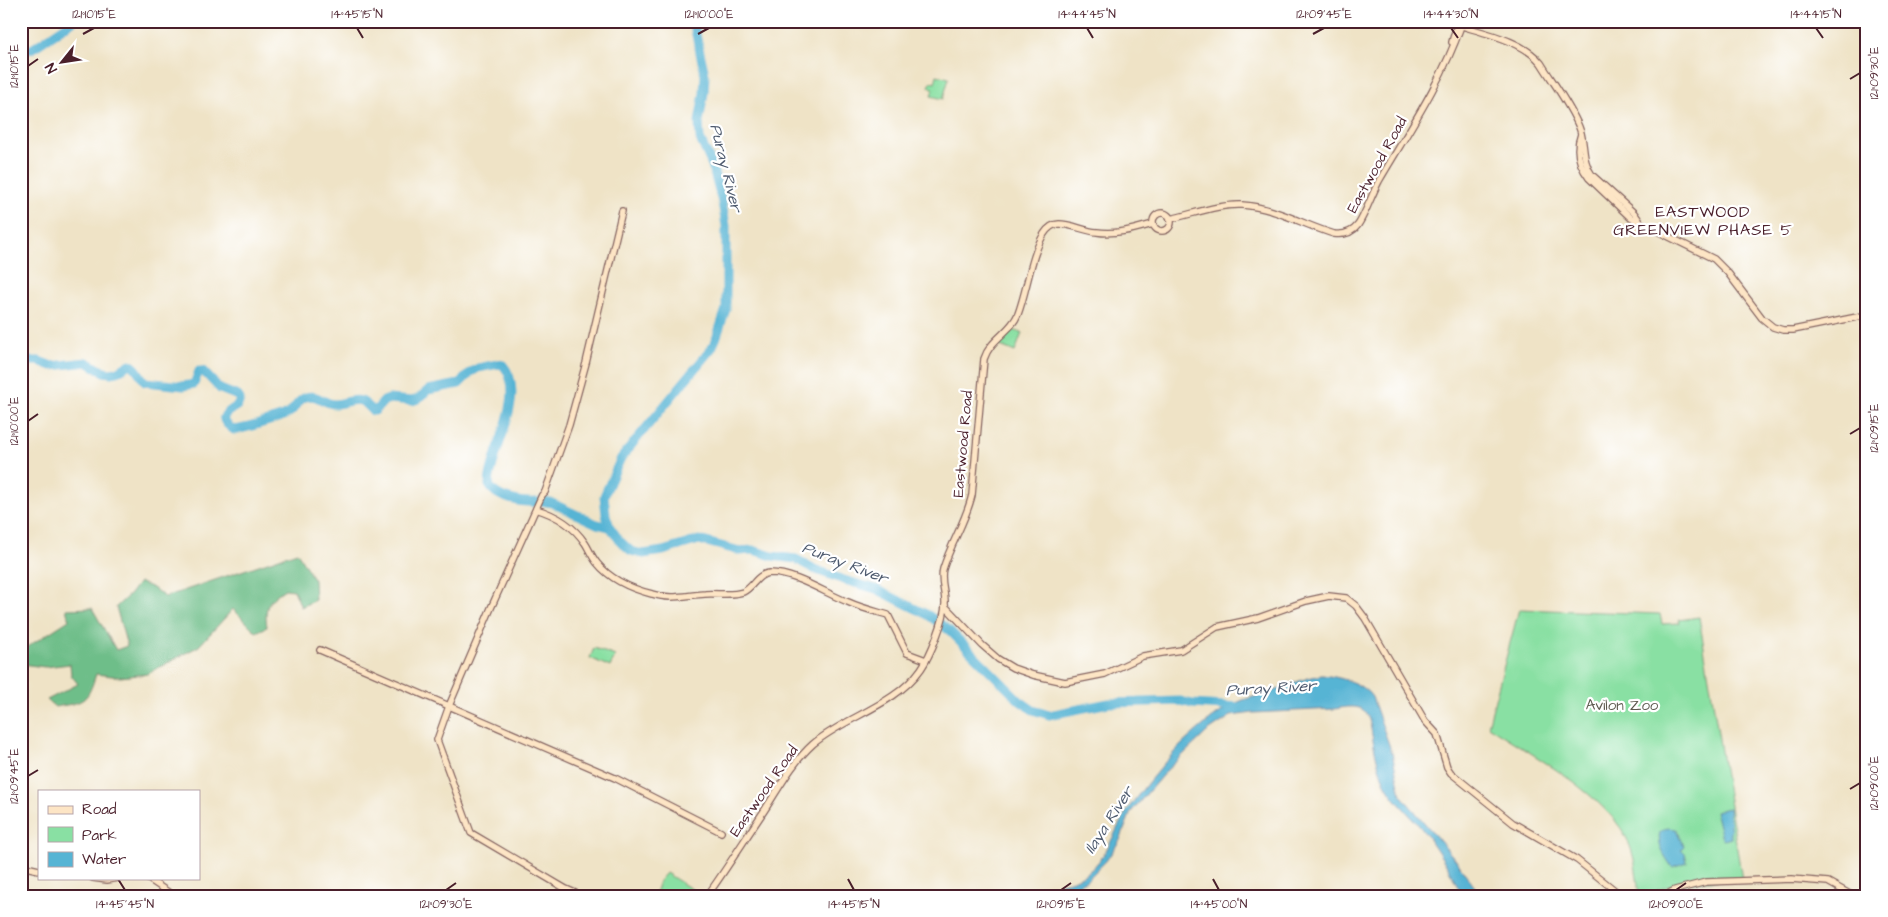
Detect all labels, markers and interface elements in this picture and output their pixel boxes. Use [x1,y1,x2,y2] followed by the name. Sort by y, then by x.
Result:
[72,6,116,23] text: 121°10'15"E
[331,6,383,23] text: 14°45'15"N
[685,6,733,23] text: 121°10'00"E
[1058,6,1116,23] text: 14°44'45"N
[1296,6,1352,23] text: 121°09'45"E
[1424,6,1479,23] text: 14°44'30"N
[1790,6,1842,23] text: 14°44'15"N
[38,38,88,88] north arrow
[6,44,23,88] text: 121°10'15"E
[1866,47,1883,99] text: 121°09'30"E
[41,59,62,77] text: N
[1342,113,1412,217] street label: Eastwood Road
[703,122,748,217] water label: Puray River
[1613,201,1793,241] district label: EASTWOOD GREENVIEW PHASE 5
[948,389,978,498] street label: Eastwood Road
[6,397,23,445] text: 121°10'00"E
[1866,404,1883,452] text: 121°09'15"E
[799,537,893,591] water label: Puray River
[1225,675,1319,702] water label: Puray River
[1586,695,1659,716] park label: Avilon Zoo
[725,741,804,841] street label: Eastwood Road
[6,748,23,804] text: 121°09'45"E
[1866,756,1883,810] text: 121°09'00"E
[1079,780,1141,858] water label: Ilaya River
[38,790,200,880] legend
[82,799,117,820] text: Road
[82,825,117,846] text: Park
[82,849,126,870] text: Water
[96,896,154,913] text: 14°45'45"N
[420,896,472,913] text: 121°09'30"E
[828,896,880,913] text: 14°45'15"N
[1037,896,1085,913] text: 121°09'15"E
[1191,896,1248,913] text: 14°45'00"N
[1649,896,1703,913] text: 121°09'00"E

